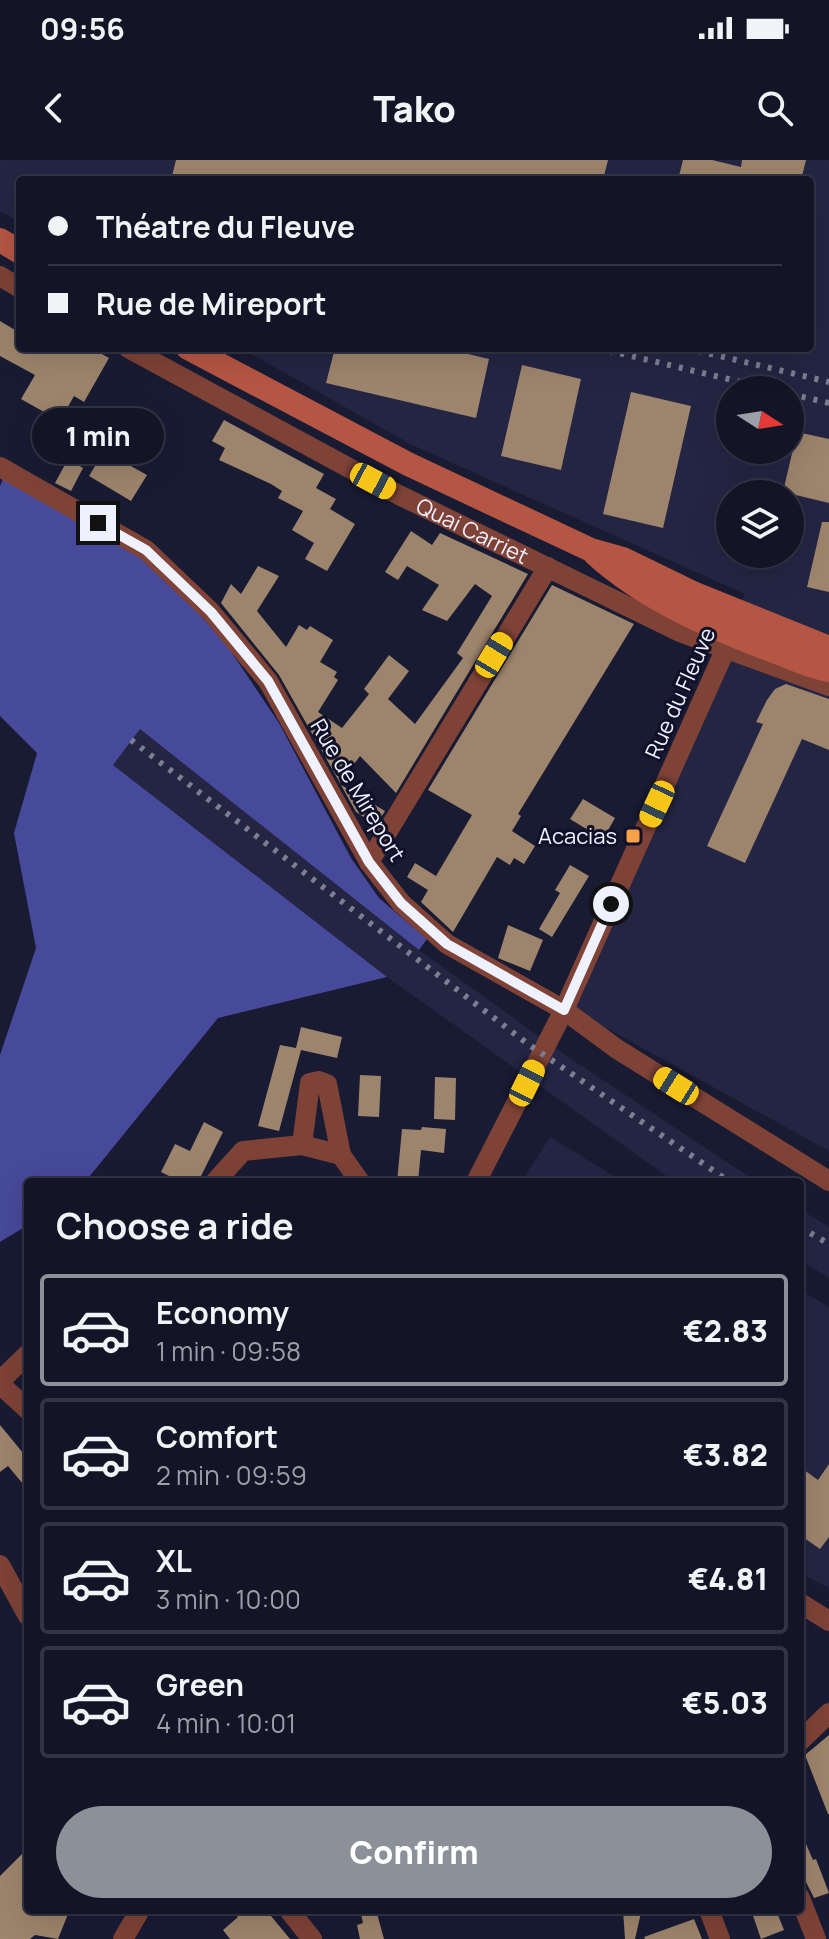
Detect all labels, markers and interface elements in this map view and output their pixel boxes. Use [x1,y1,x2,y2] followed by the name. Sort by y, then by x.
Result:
[40,8,125,49] text: 09:56
[373,84,456,133] text: Tako
[32,86,76,130] icon: back
[753,86,797,130] icon: search
[96,206,355,247] text: Théatre du Fleuve
[96,283,327,324] text: Rue de Mireport
[716,376,804,464] north arrow
[716,376,804,568] map controls
[32,407,164,463] callout: 1 min
[65,418,131,454] text: 1 min
[346,459,400,503] car
[716,480,804,568] button: layers
[411,491,534,571] street label: Quai Carriet
[80,505,116,541] route end
[638,623,722,763] street label: Rue du Fleuve
[471,628,517,682] car
[304,713,412,867] street label: Rue de Mireport
[636,777,678,831] car
[538,821,617,851] place label: Acacias
[624,827,642,845] marker: Acacias
[593,886,629,922] route start
[506,1056,548,1110] car
[649,1063,703,1109] car
[56,1201,294,1250] text: Choose a ride
[156,1292,289,1333] text: Economy
[60,1294,132,1366] icon: car
[683,1310,768,1351] text: €2.83
[156,1333,301,1369] text: 1 min · 09:58
[156,1416,278,1457] text: Comfort
[60,1418,132,1490] icon: car
[683,1434,768,1475] text: €3.82
[156,1457,307,1493] text: 2 min · 09:59
[156,1540,192,1581] text: XL
[60,1542,132,1614] icon: car
[688,1558,768,1599] text: €4.81
[156,1581,301,1617] text: 3 min · 10:00
[156,1664,244,1705] text: Green
[60,1666,132,1738] icon: car
[682,1682,768,1723] text: €5.03
[156,1705,296,1741] text: 4 min · 10:01
[56,1806,772,1898] button: Confirm

